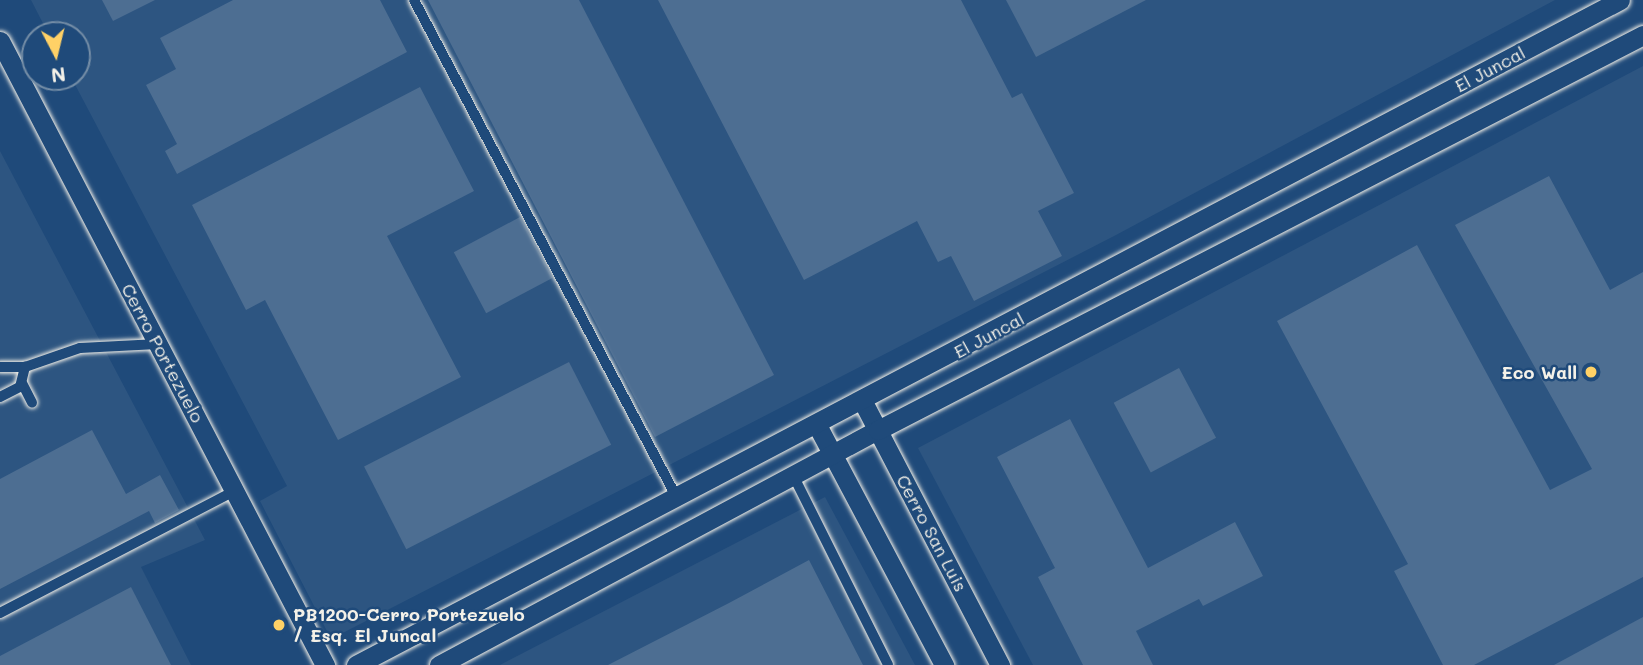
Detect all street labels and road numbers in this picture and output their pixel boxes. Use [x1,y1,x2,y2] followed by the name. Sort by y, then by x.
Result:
[1451,41,1529,97] street label: El Juncal
[117,280,209,426] street label: Cerro Portezuelo
[950,307,1028,363] street label: El Juncal
[892,471,972,595] street label: Cerro San Luis

